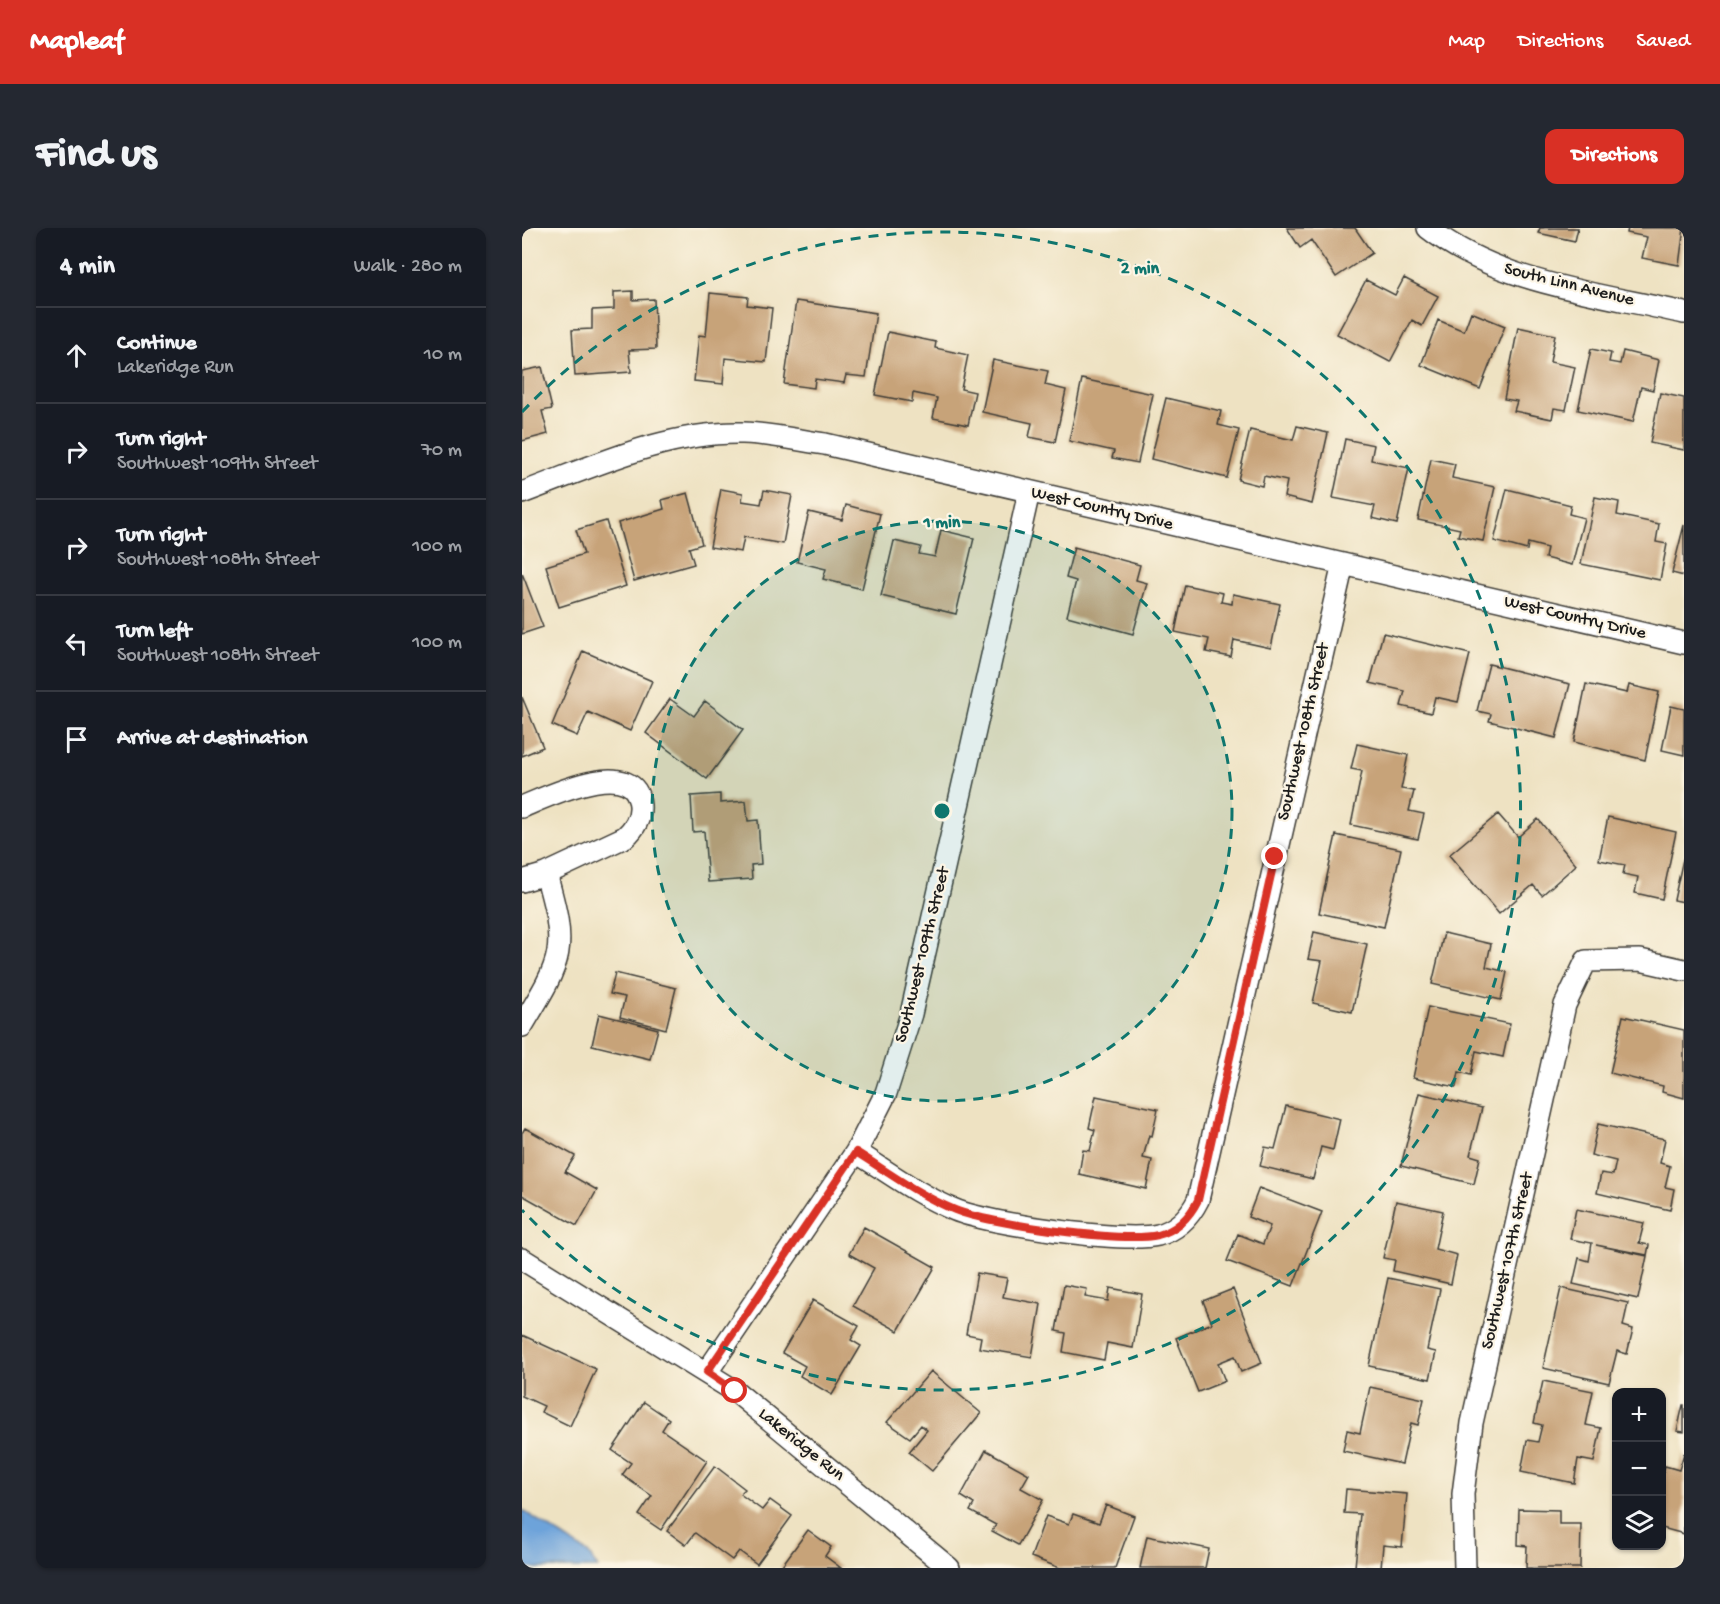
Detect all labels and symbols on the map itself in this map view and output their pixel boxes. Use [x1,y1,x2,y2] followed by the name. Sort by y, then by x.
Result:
[1121,259,1160,280] text: 2 min
[1502,259,1637,311] street label: South Linn Avenue
[1029,482,1176,536] street label: West Country Drive
[923,513,961,534] text: 1 min
[1502,591,1649,645] street label: West Country Drive
[1273,640,1335,823] street label: Southwest 108th Street
[932,801,952,821] centre of rings
[1261,843,1287,869] route end
[891,863,955,1045] street label: Southwest 109th Street
[1477,1169,1539,1351] street label: Southwest 107th Street
[721,1377,747,1403] route start
[754,1404,849,1486] street label: Lakeridge Run

